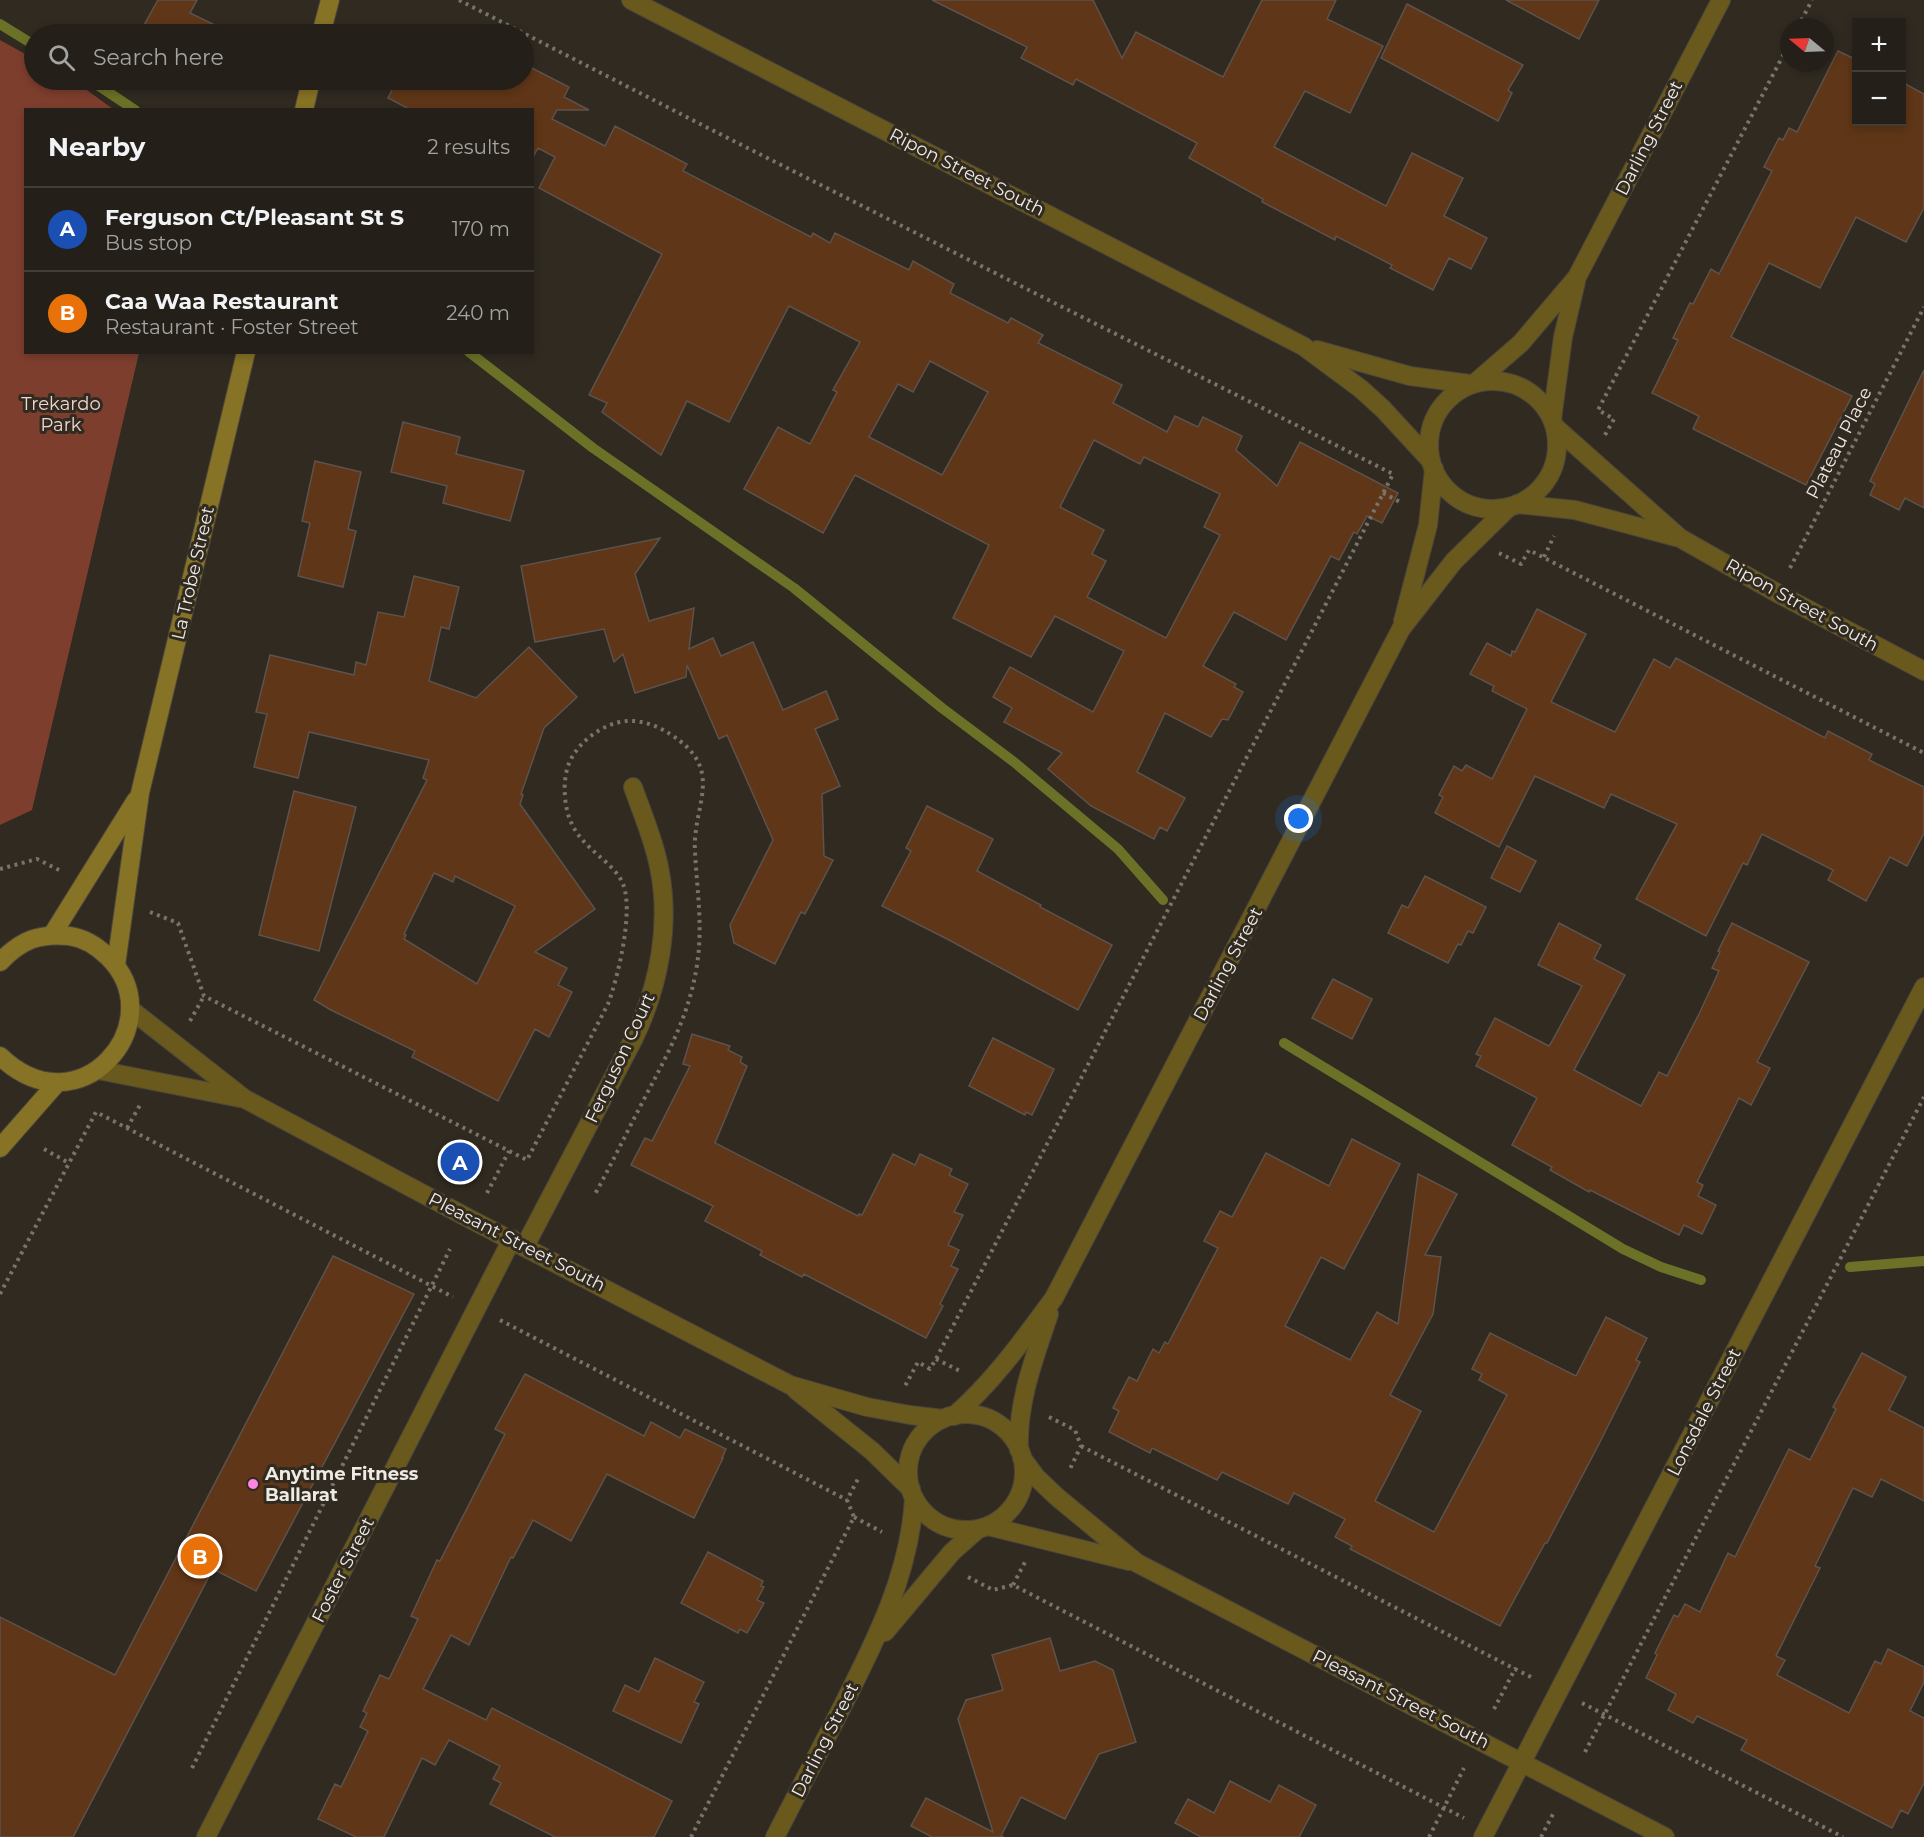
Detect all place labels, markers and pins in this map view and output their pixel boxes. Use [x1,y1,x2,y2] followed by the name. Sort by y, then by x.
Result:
[440,1140,480,1184] pin: A
[264,1463,419,1506] place label: Anytime Fitness Ballarat
[246,1477,260,1491] marker: Anytime Fitness Ballarat
[180,1534,220,1578] pin: B

